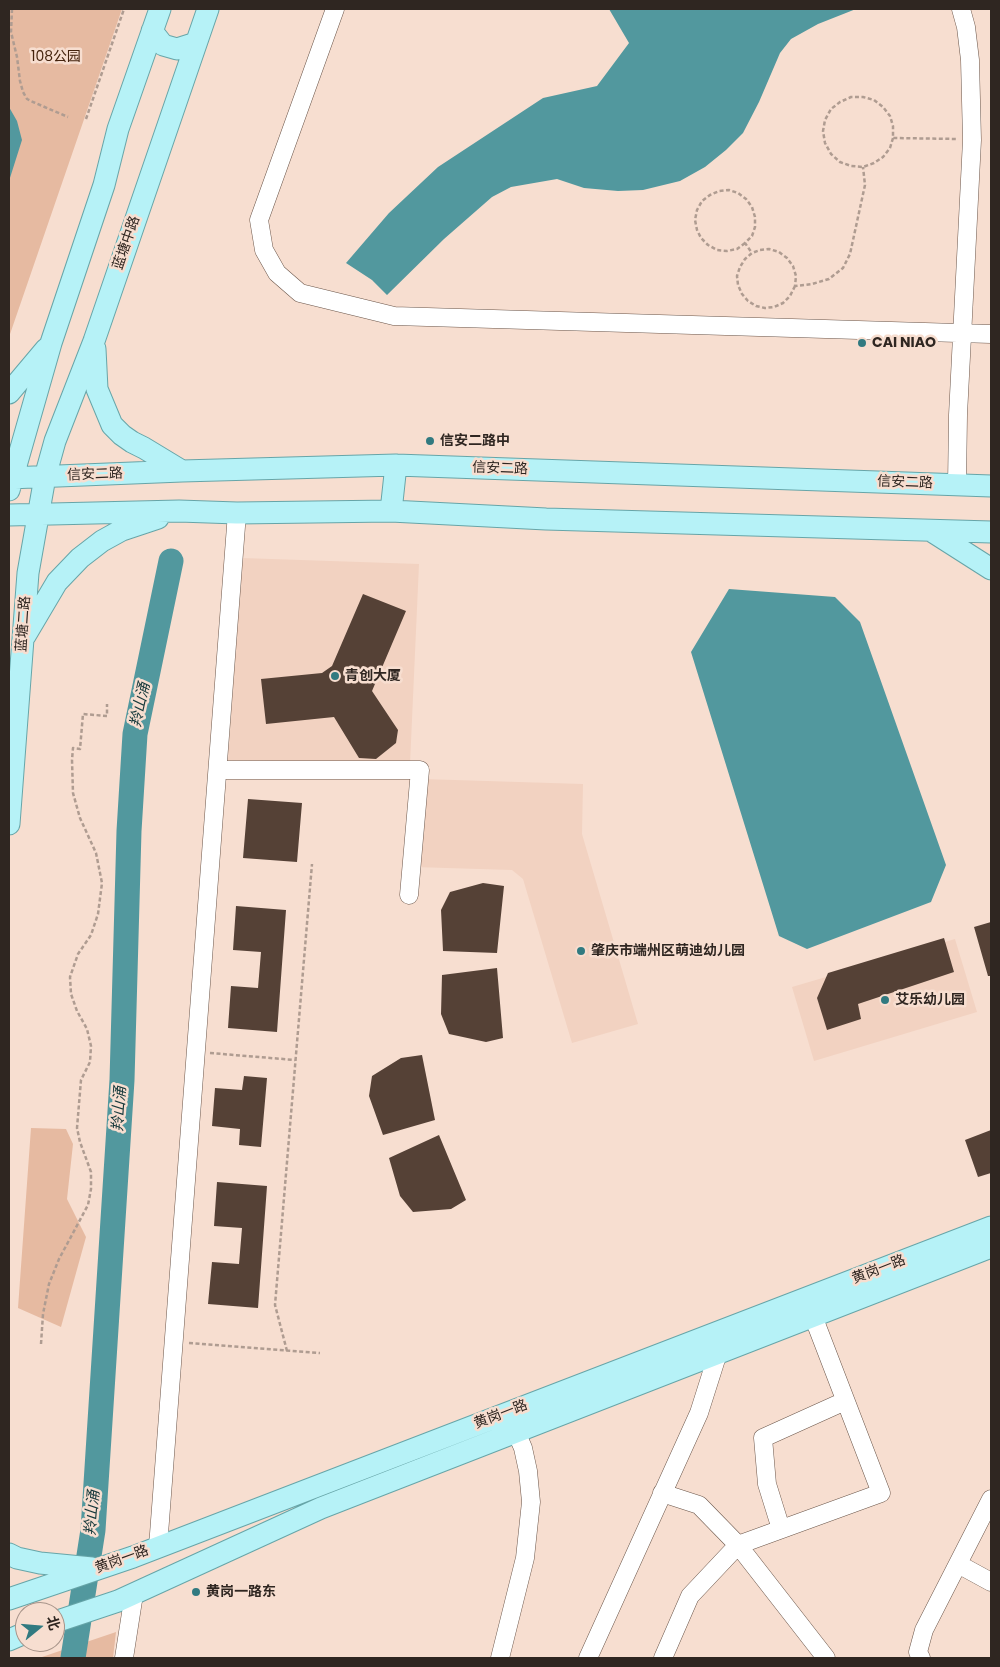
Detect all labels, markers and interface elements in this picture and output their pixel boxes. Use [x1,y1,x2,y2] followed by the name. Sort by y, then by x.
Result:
[31,49,81,65] park label: 108公园
[110,214,144,272] street label: 蓝塘中路
[872,335,936,351] place label: CAI NIAO
[856,337,868,349] marker: CAI NIAO
[440,433,510,449] place label: 信安二路中
[424,435,436,447] marker: 信安二路中
[472,460,528,478] street label: 信安二路
[67,466,123,484] street label: 信安二路
[877,474,933,492] street label: 信安二路
[14,595,34,653] street label: 蓝塘二路
[345,668,401,684] place label: 青创大厦
[329,670,341,682] marker: 青创大厦
[128,681,154,729] water label: 羚山涌
[591,943,745,959] place label: 肇庆市端州区萌迪幼儿园
[575,945,587,957] marker: 肇庆市端州区萌迪幼儿园
[895,992,965,1008] place label: 艾乐幼儿园
[879,994,891,1006] marker: 艾乐幼儿园
[109,1086,131,1132] water label: 羚山涌
[850,1252,908,1288] street label: 黄岗一路
[472,1397,530,1433] street label: 黄岗一路
[82,1490,104,1536] water label: 羚山涌
[93,1543,151,1577] street label: 黄岗一路
[206,1584,276,1600] place label: 黄岗一路东
[190,1586,202,1598] marker: 黄岗一路东
[15,1602,65,1652] north arrow
[42,1613,65,1633] text: 北

